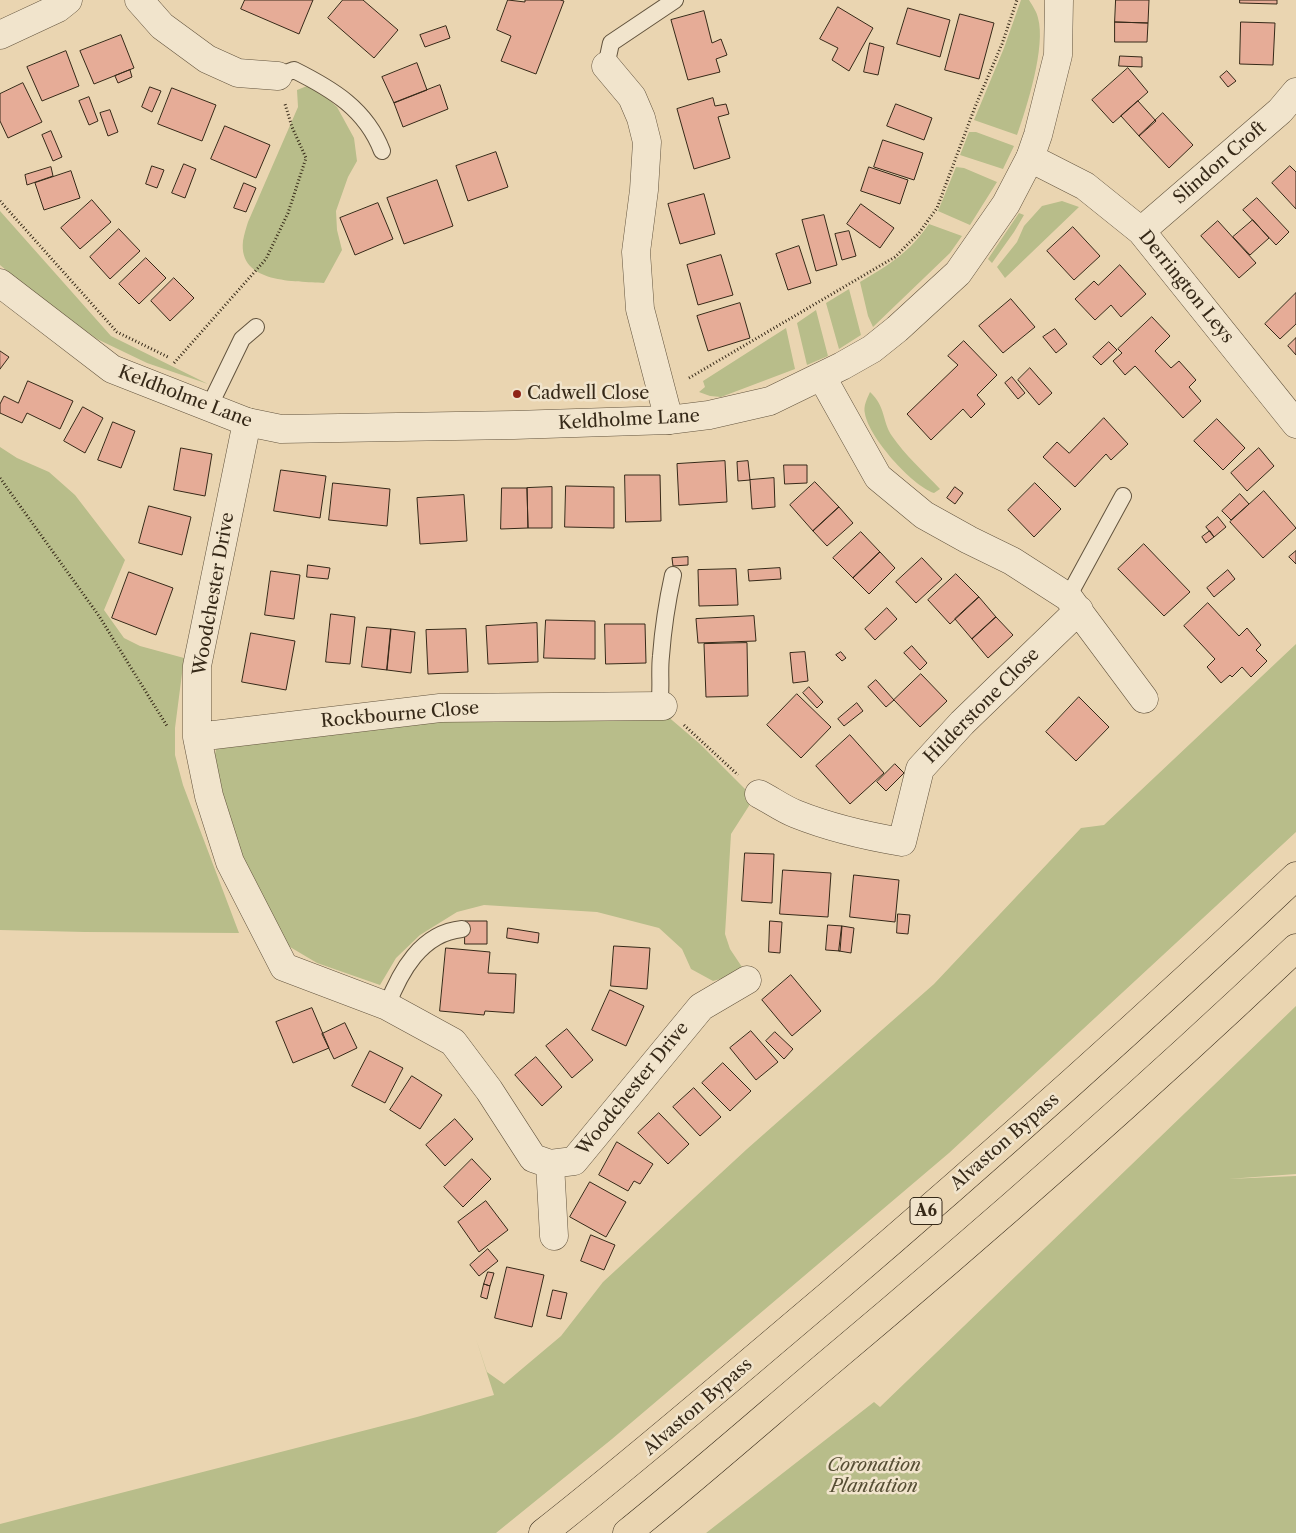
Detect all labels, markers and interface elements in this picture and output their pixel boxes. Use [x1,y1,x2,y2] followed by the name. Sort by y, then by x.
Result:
[1169,117,1271,209] street label: Slindon Croft
[1134,226,1238,348] street label: Derrington Leys
[115,362,255,432] street label: Keldholme Lane
[527,383,649,405] place label: Cadwell Close
[511,388,523,400] marker: Cadwell Close
[558,406,700,434] street label: Keldholme Lane
[189,511,239,677] street label: Woodchester Drive
[920,644,1044,768] street label: Hilderstone Close
[320,697,480,733] street label: Rockbourne Close
[573,1018,693,1160] street label: Woodchester Drive
[946,1089,1064,1195] street label: Alvaston Bypass
[910,1198,942,1224] road number: A6
[639,1354,757,1460] street label: Alvaston Bypass
[827,1455,921,1498] park label: Coronation Plantation

